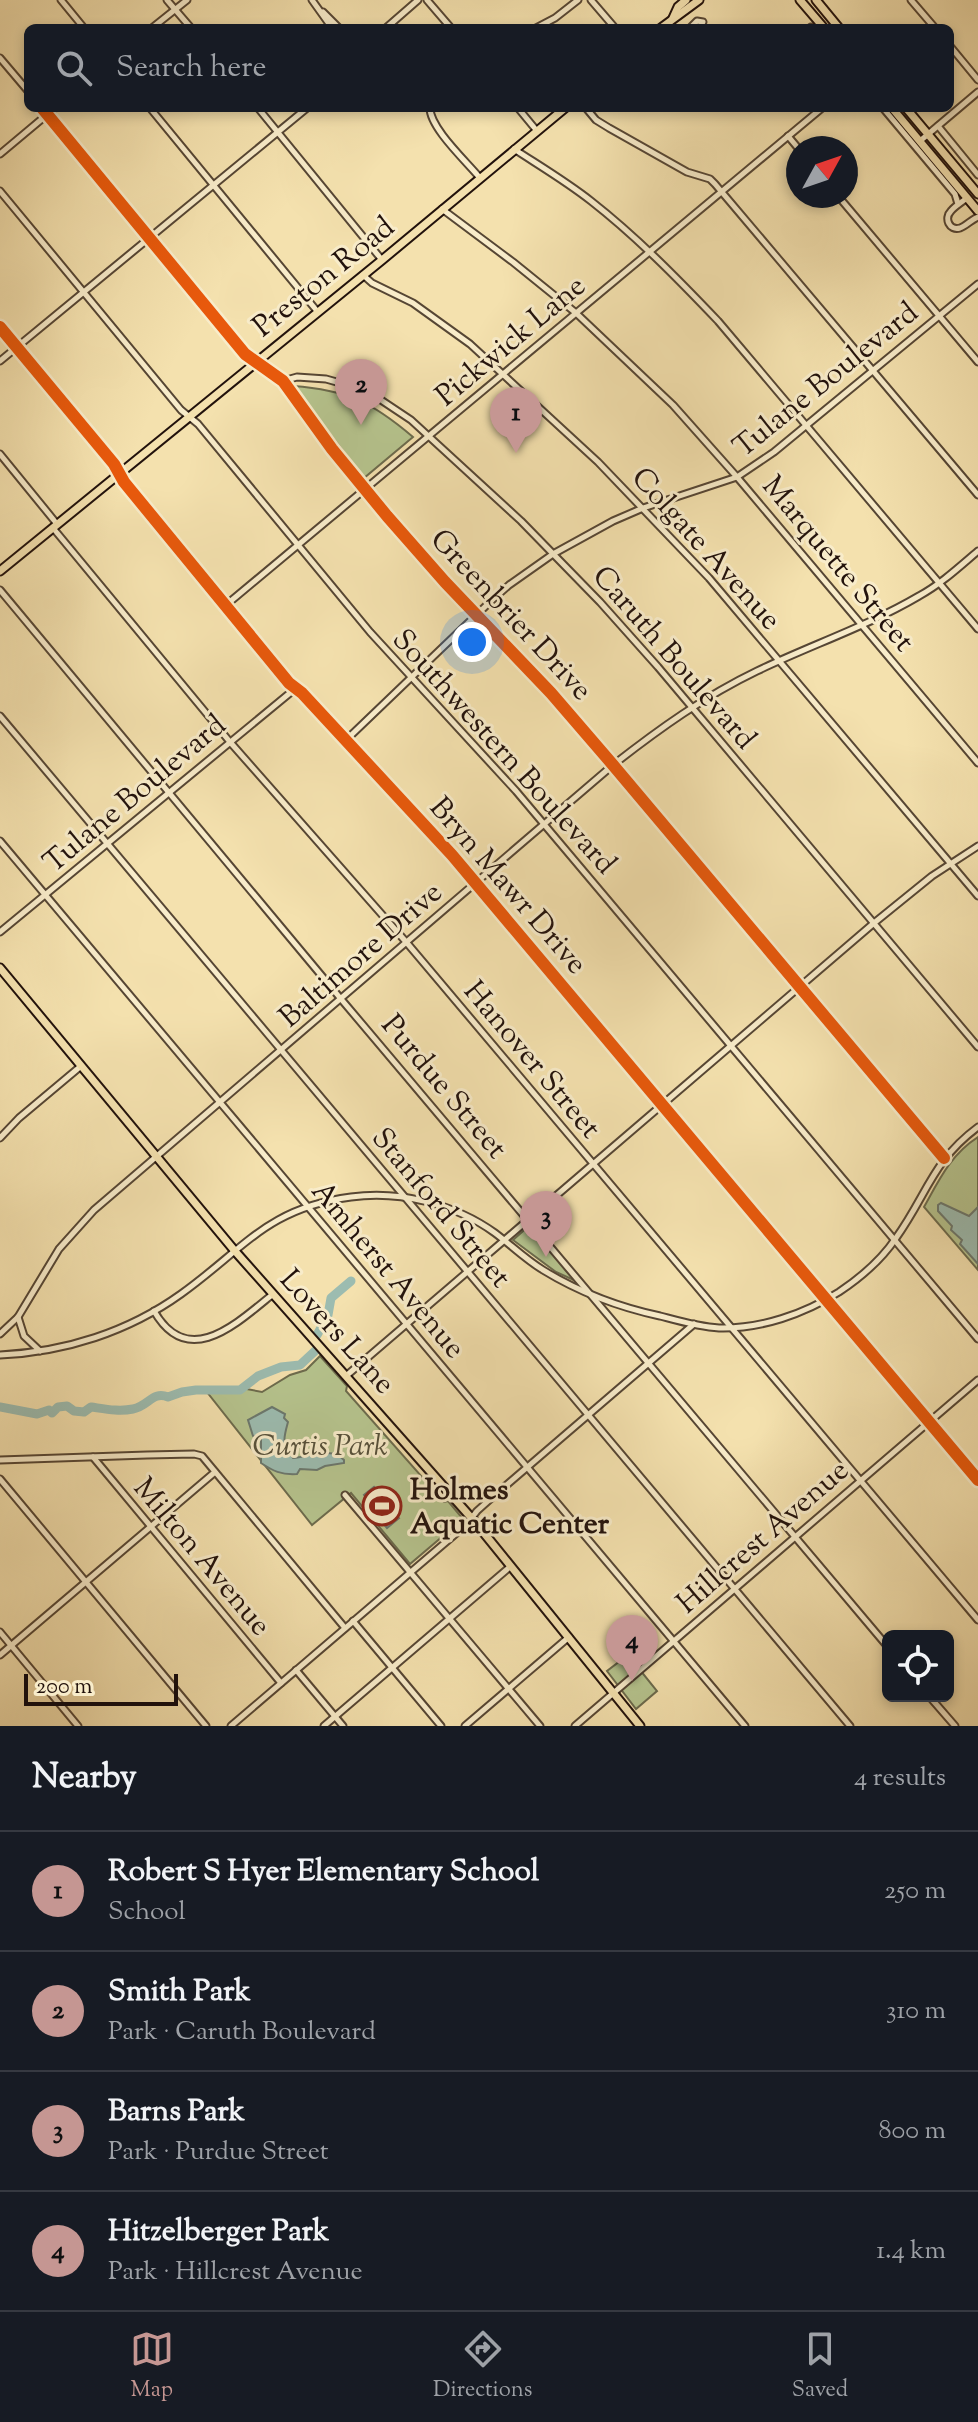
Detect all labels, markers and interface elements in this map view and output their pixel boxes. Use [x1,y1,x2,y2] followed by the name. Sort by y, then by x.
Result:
[24,24,954,112] search box
[52,46,96,90] icon: search
[116,47,266,90] text: Search here
[786,136,858,208] north arrow
[244,207,405,349] street label: Preston Road
[427,266,596,418] street label: Pickwick Lane
[725,293,928,469] street label: Tulane Boulevard
[335,359,387,425] pin: 2
[490,387,542,453] pin: 1
[620,458,790,641] street label: Colgate Avenue
[750,467,924,662] street label: Marquette Street
[419,520,601,711] street label: Greenbrier Drive
[581,557,765,760] street label: Caruth Boulevard
[381,620,625,885] street label: Southwestern Boulevard
[452,622,492,662] your location
[35,705,236,884] street label: Tulane Boulevard
[418,789,596,985] street label: Bryn Mawr Drive
[270,873,453,1039] street label: Baltimore Drive
[452,972,610,1149] street label: Hanover Street
[370,1006,516,1169] street label: Purdue Street
[360,1119,520,1298] street label: Stanford Street
[300,1172,474,1369] street label: Amherst Avenue
[520,1191,572,1257] pin: 3
[268,1261,404,1405] street label: Lovers Lane
[253,1426,387,1469] park label: Curtis Park
[668,1451,859,1625] street label: Hillcrest Avenue
[122,1469,280,1646] street label: Milton Avenue
[410,1470,610,1547] place label: Holmes Aquatic Center
[361,1485,403,1527] sports icon: Holmes Aquatic Center
[606,1615,658,1681] pin: 4
[882,1630,954,1702] map controls
[882,1630,954,1702] button: locate
[24,1670,178,1706] scale bar
[36,1672,92,1704] text: 200 m
[32,1754,137,1803] text: Nearby
[854,1760,946,1797] text: 4 results
[108,1851,539,1894] text: Robert S Hyer Elementary School
[54,1873,62,1910] text: 1
[884,1873,946,1910] text: 250 m
[108,1894,186,1931] text: School
[108,1971,251,2014] text: Smith Park
[52,1993,64,2030] text: 2
[886,1993,946,2030] text: 310 m
[108,2014,376,2051] text: Park · Caruth Boulevard
[108,2091,245,2134] text: Barns Park
[53,2113,63,2150] text: 3
[878,2113,946,2150] text: 800 m
[108,2134,329,2171] text: Park · Purdue Street
[108,2211,329,2254] text: Hitzelberger Park
[51,2233,65,2270] text: 4
[876,2233,946,2270] text: 1.4 km
[108,2254,363,2291] text: Park · Hillcrest Avenue
[130,2327,174,2407] tab: Map
[433,2327,532,2407] tab: Directions
[792,2327,848,2407] tab: Saved

